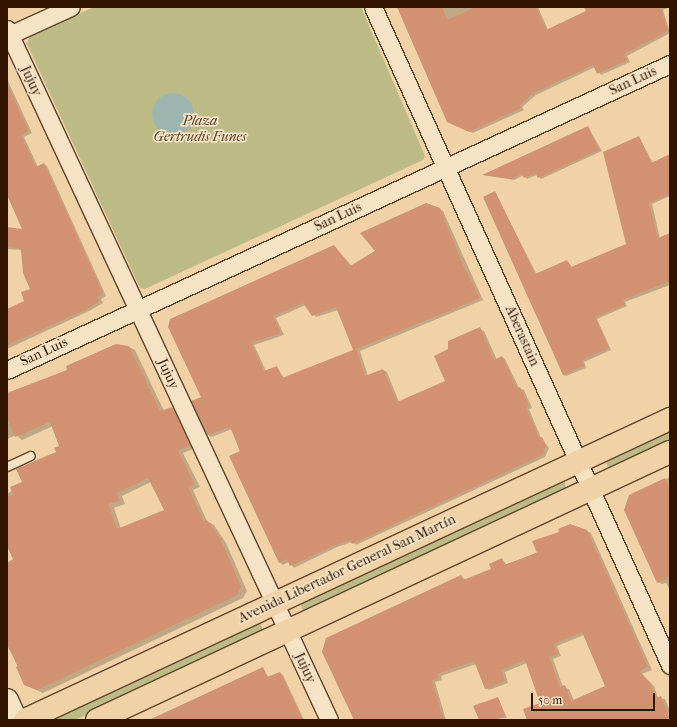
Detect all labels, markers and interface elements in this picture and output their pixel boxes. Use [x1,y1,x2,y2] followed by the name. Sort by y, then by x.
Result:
[17,63,45,99] street label: Jujuy
[607,63,659,99] street label: San Luis
[154,113,246,146] park label: Plaza Gertrudis Funes
[312,199,364,235] street label: San Luis
[501,303,543,369] street label: Aberastain
[18,334,70,370] street label: San Luis
[154,356,182,392] street label: Jujuy
[236,511,458,627] street label: Avenida Libertador General San Martín
[291,650,319,686] street label: Jujuy
[533,685,657,711] scale bar
[538,693,562,707] text: 50 m

